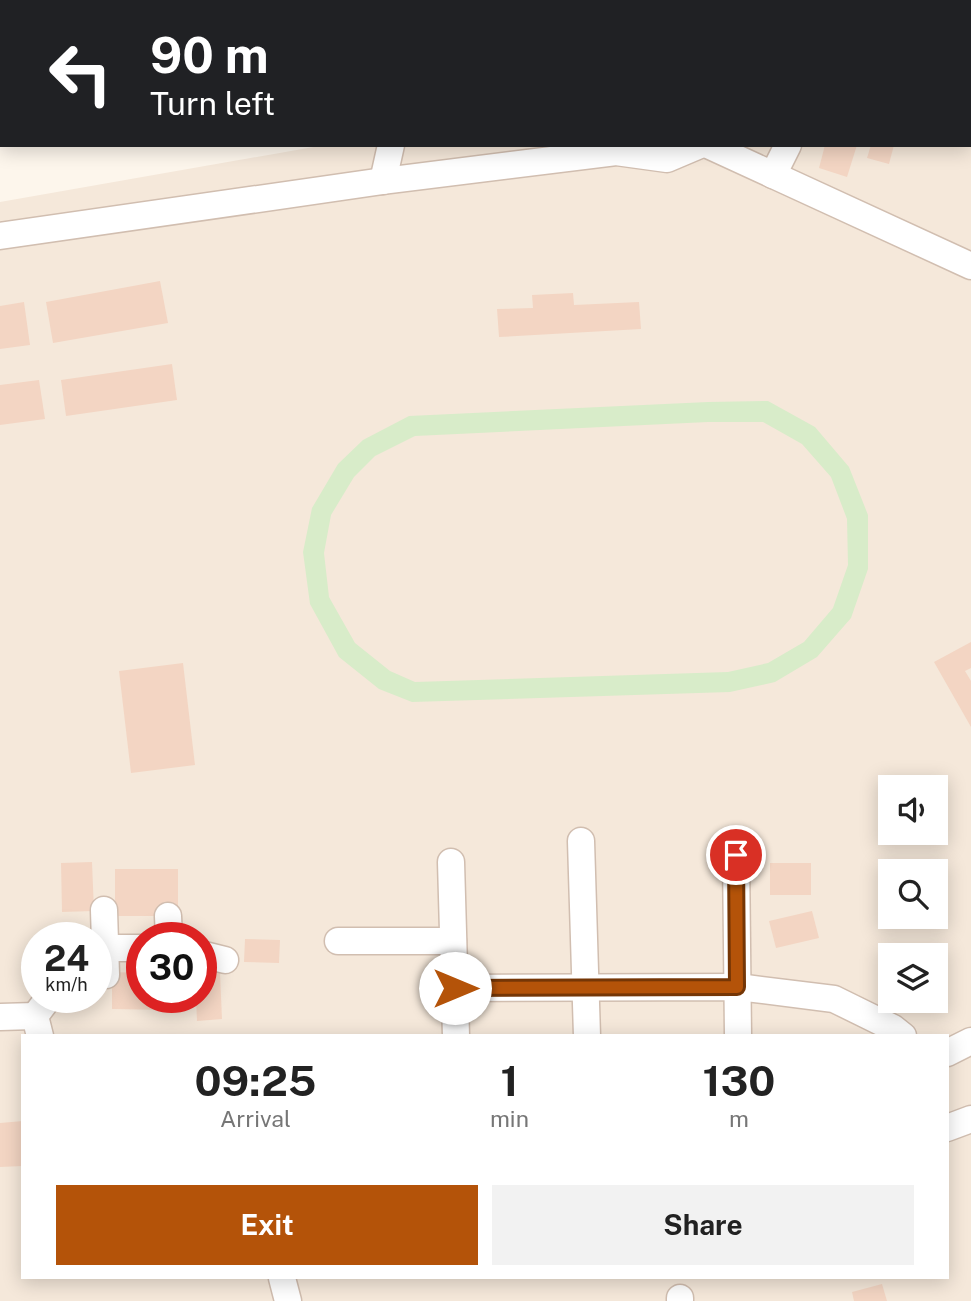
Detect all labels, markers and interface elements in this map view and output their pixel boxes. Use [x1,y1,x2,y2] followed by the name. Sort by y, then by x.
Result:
[150,26,269,84] text: 90 m
[35,28,126,119] icon: left
[150,85,275,122] text: Turn left
[878,775,948,1013] map controls
[878,775,948,845] button: sound
[706,825,766,885] pin
[717,836,755,874] icon: arrive
[878,859,948,929] button: search
[126,922,217,1013] speed limit sign: 30
[44,938,89,979] text: 24
[878,943,948,1013] button: layers
[418,951,492,1025] position arrow
[45,974,88,995] text: km/h
[195,1056,316,1105] text: 09:25
[500,1056,518,1105] text: 1
[703,1056,775,1105] text: 130
[220,1105,291,1132] text: Arrival
[490,1105,529,1132] text: min
[729,1105,749,1132] text: m
[56,1185,478,1265] button: Exit
[492,1185,914,1265] button: Share

